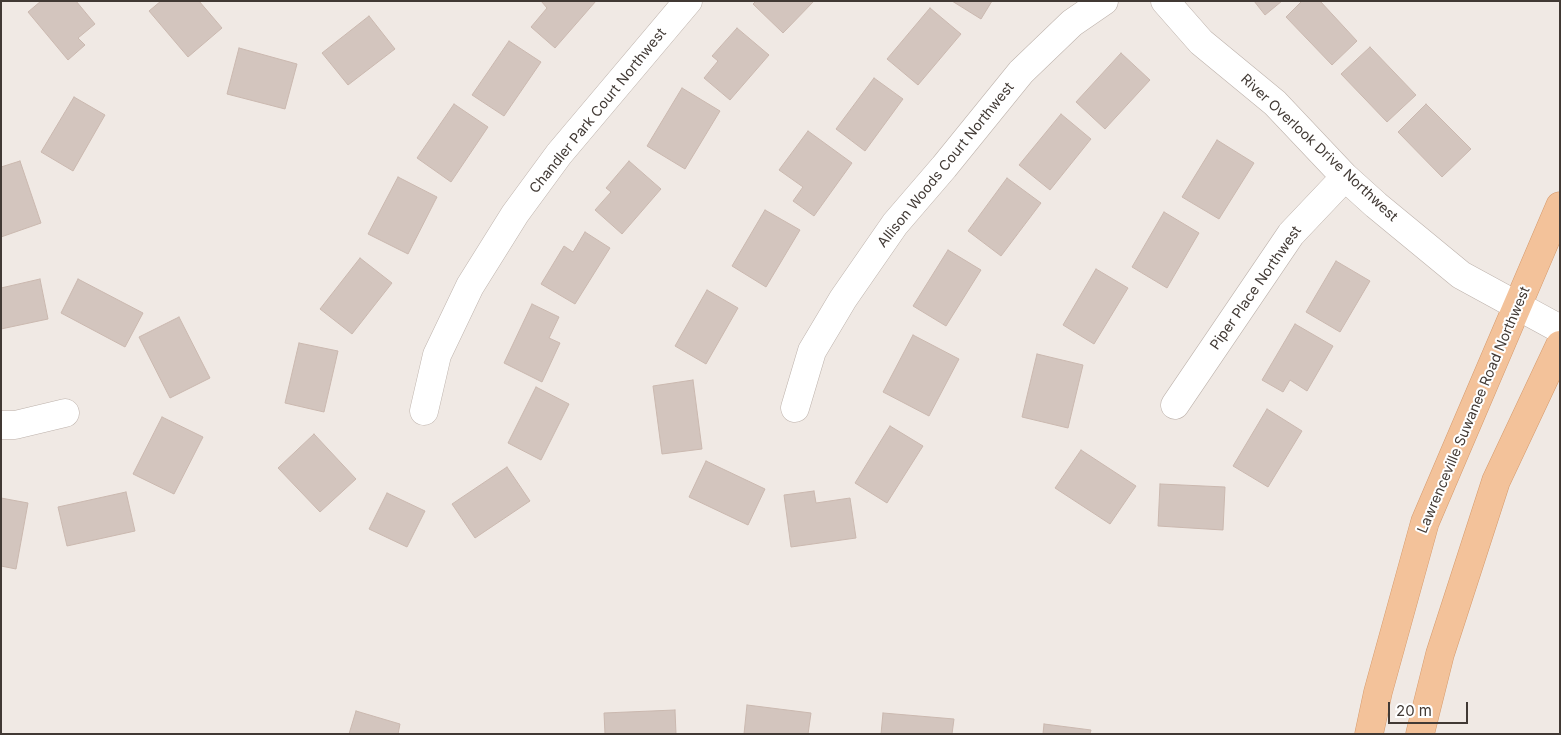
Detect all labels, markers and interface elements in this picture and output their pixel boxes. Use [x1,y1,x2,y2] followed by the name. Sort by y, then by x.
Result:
[526,25,670,197] street label: Chandler Park Court Northwest
[1237,71,1401,225] street label: River Overlook Drive Northwest
[874,79,1018,251] street label: Allison Woods Court Northwest
[1207,223,1305,353] street label: Piper Place Northwest
[1414,284,1534,536] street label: Lawrenceville Suwanee Road Northwest
[1391,692,1471,724] scale bar
[1396,701,1432,720] text: 20 m

